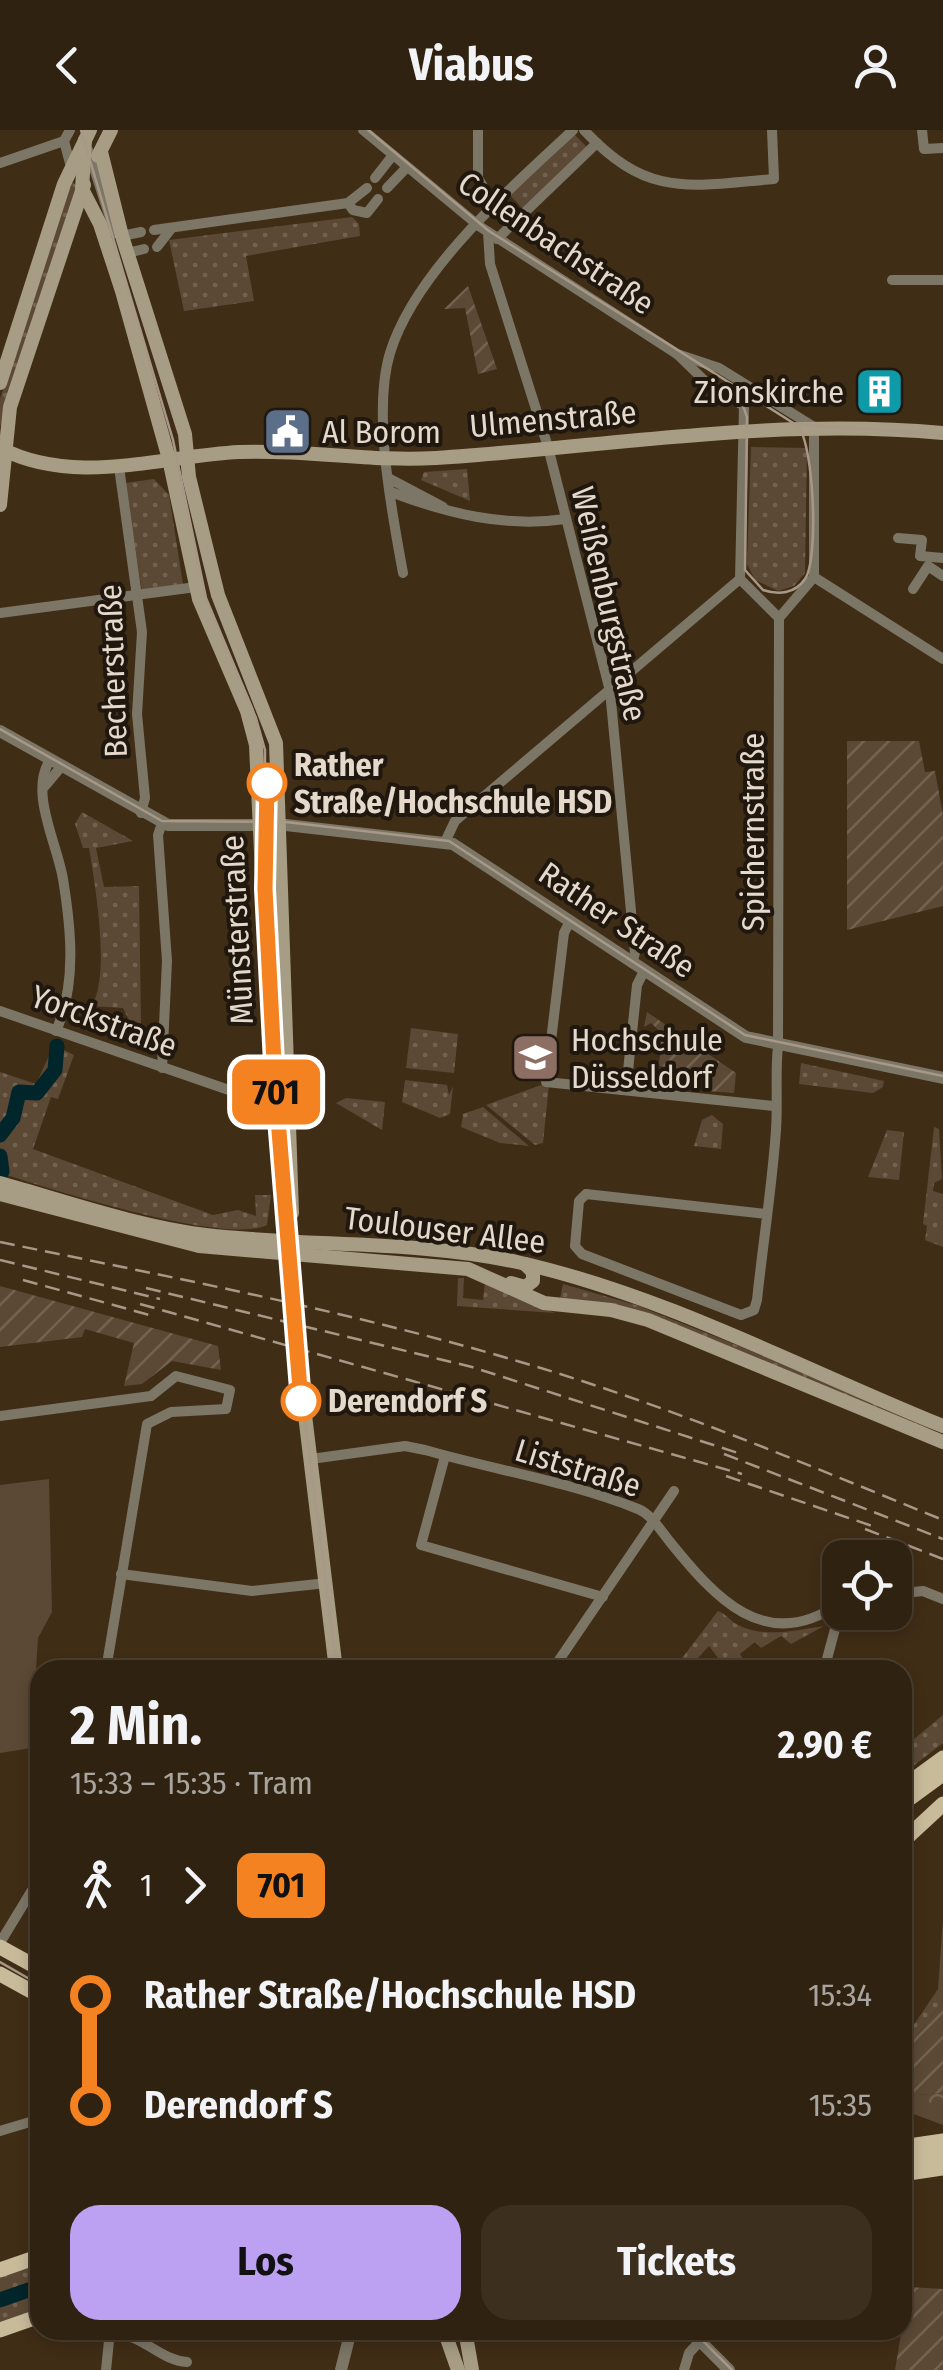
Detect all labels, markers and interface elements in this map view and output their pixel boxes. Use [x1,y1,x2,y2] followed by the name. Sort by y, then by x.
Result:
[40,38,95,93] icon: back
[409,38,534,92] text: Viabus
[848,38,903,93] icon: person
[451,164,661,322] street label: Collenbachstraße
[853,366,905,418] building icon: Zionskirche
[694,373,844,411] place label: Zionskirche
[468,393,638,445] street label: Ulmenstraße
[261,406,313,458] public building icon: Al Borom
[322,413,441,451] place label: Al Borom
[564,483,654,725] street label: Weißenburgstraße
[91,584,135,758] street label: Becherstraße
[734,733,772,931] street label: Spichernstraße
[294,746,612,821] place label: Rather Straße/Hochschule HSD
[248,764,286,802] marker: Rather Straße/Hochschule HSD
[213,834,261,1026] street label: Münsterstraße
[532,854,702,986] street label: Rather Straße
[26,977,182,1065] street label: Yorckstraße
[571,1021,723,1096] place label: Hochschule Düsseldorf
[510,1032,562,1084] school or university icon: Hochschule Düsseldorf
[218,1060,334,1124] line badge: 701
[252,1071,300,1113] text: 701
[343,1199,547,1261] street label: Toulouser Allee
[282,1382,320,1420] marker: Derendorf S
[328,1382,487,1420] place label: Derendorf S
[511,1431,645,1505] street label: Liststraße
[822,1540,912,1630] map controls
[822,1540,912,1630] button: locate
[70,1693,202,1759] text: 2 Min.
[778,1722,872,1768] text: 2.90 €
[70,1764,313,1802] text: 15:33 – 15:35 · Tram
[70,1858,125,1913] icon: walk
[167,1858,222,1913] icon: forward
[257,1864,305,1906] text: 701
[140,1866,152,1904] text: 1
[144,1972,636,2018] text: Rather Straße/Hochschule HSD
[808,1976,872,2014] text: 15:34
[144,2082,333,2128] text: Derendorf S
[809,2086,872,2124] text: 15:35
[70,2205,461,2320] button: Los
[481,2205,872,2320] button: Tickets

